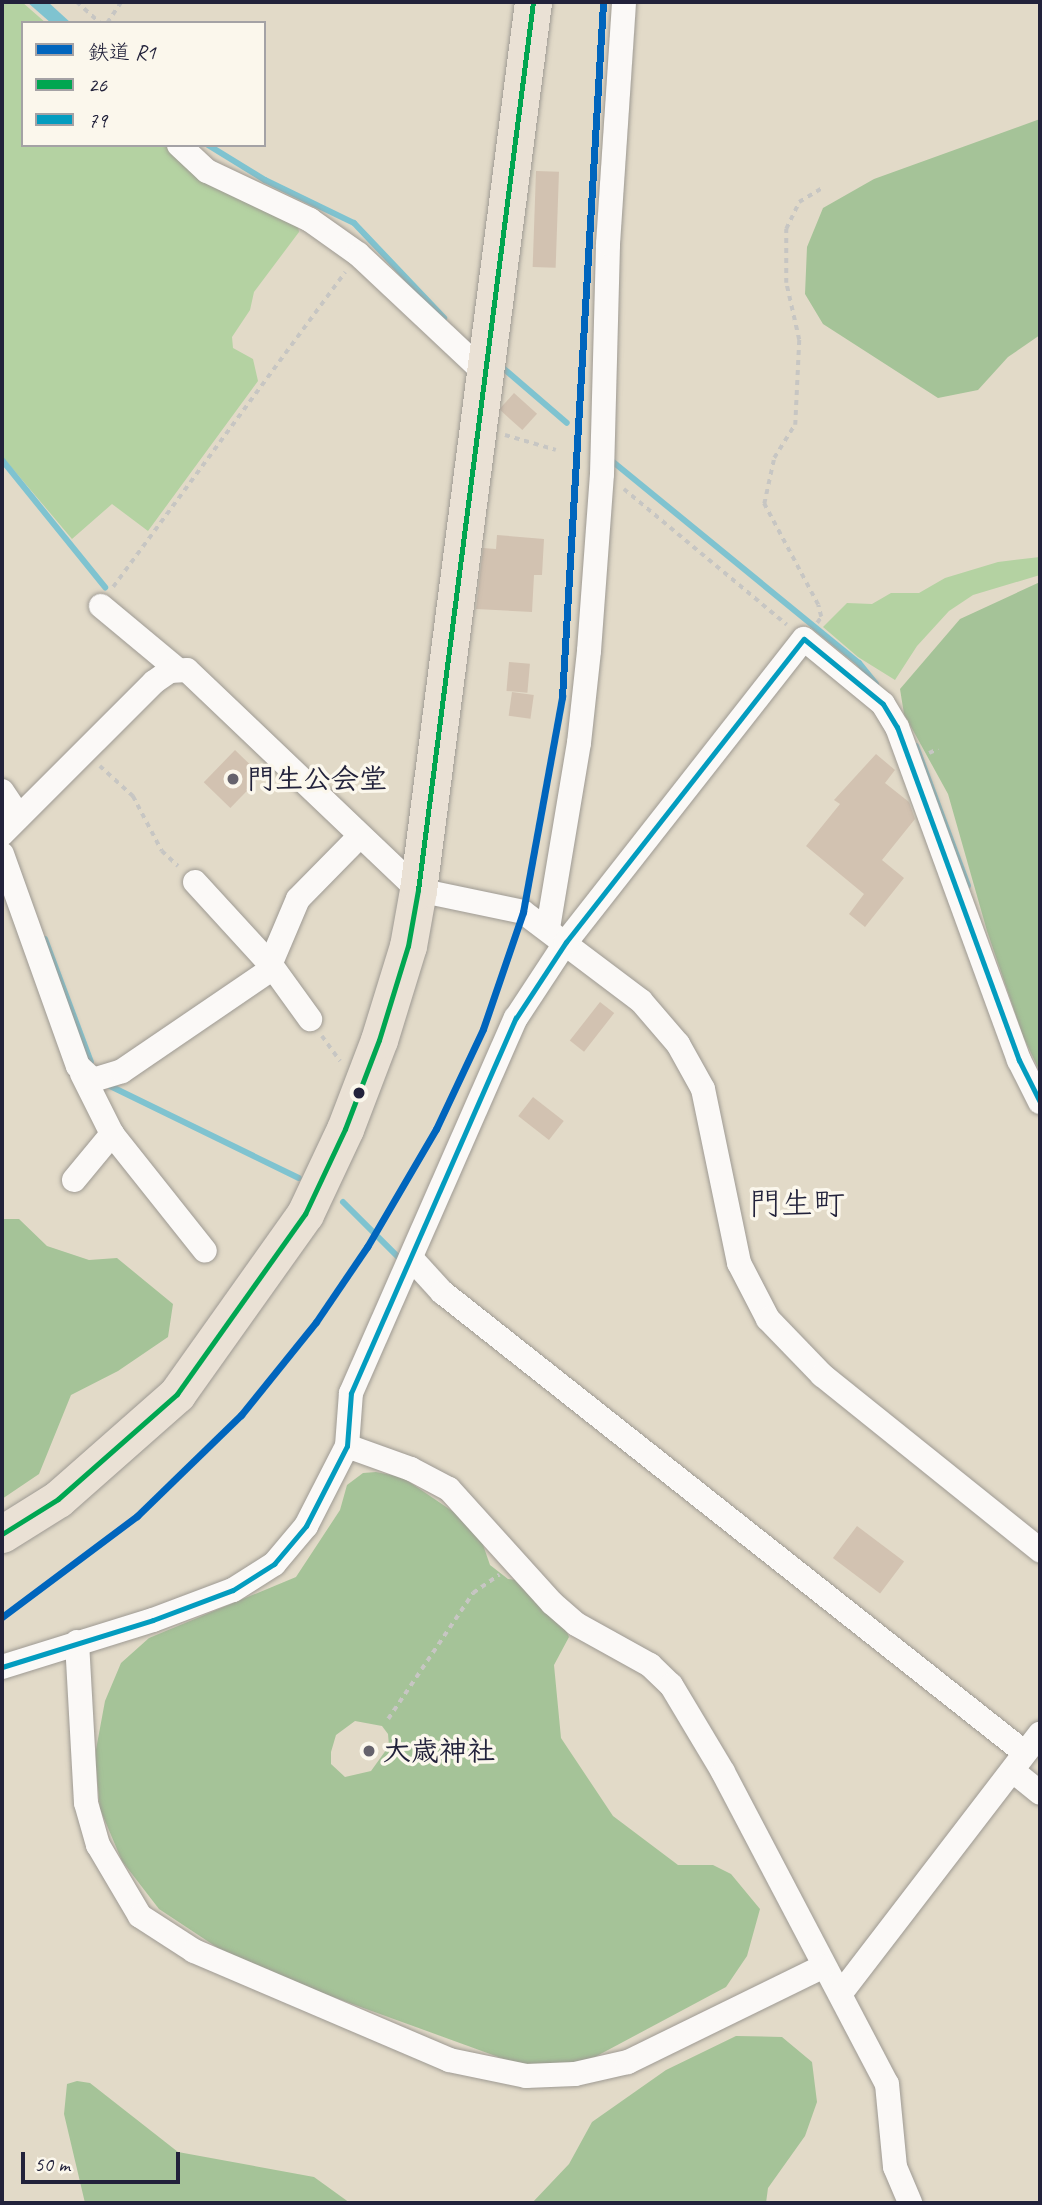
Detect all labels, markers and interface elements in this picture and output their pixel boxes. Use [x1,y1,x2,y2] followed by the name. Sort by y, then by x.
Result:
[21,21,266,147] legend
[88,39,156,65] text: 鉄道 R1
[88,72,107,98] text: 26
[88,107,107,133] text: 79
[247,762,387,796] place label: 門生公会堂
[225,771,241,787] marker: 門生公会堂
[352,1086,366,1100] unlabelled marker
[749,1185,845,1223] district label: 門生町
[383,1734,495,1768] place label: 大歳神社
[361,1743,377,1759] marker: 大歳神社
[24,2138,184,2182] scale bar
[34,2151,70,2177] text: 50 m

